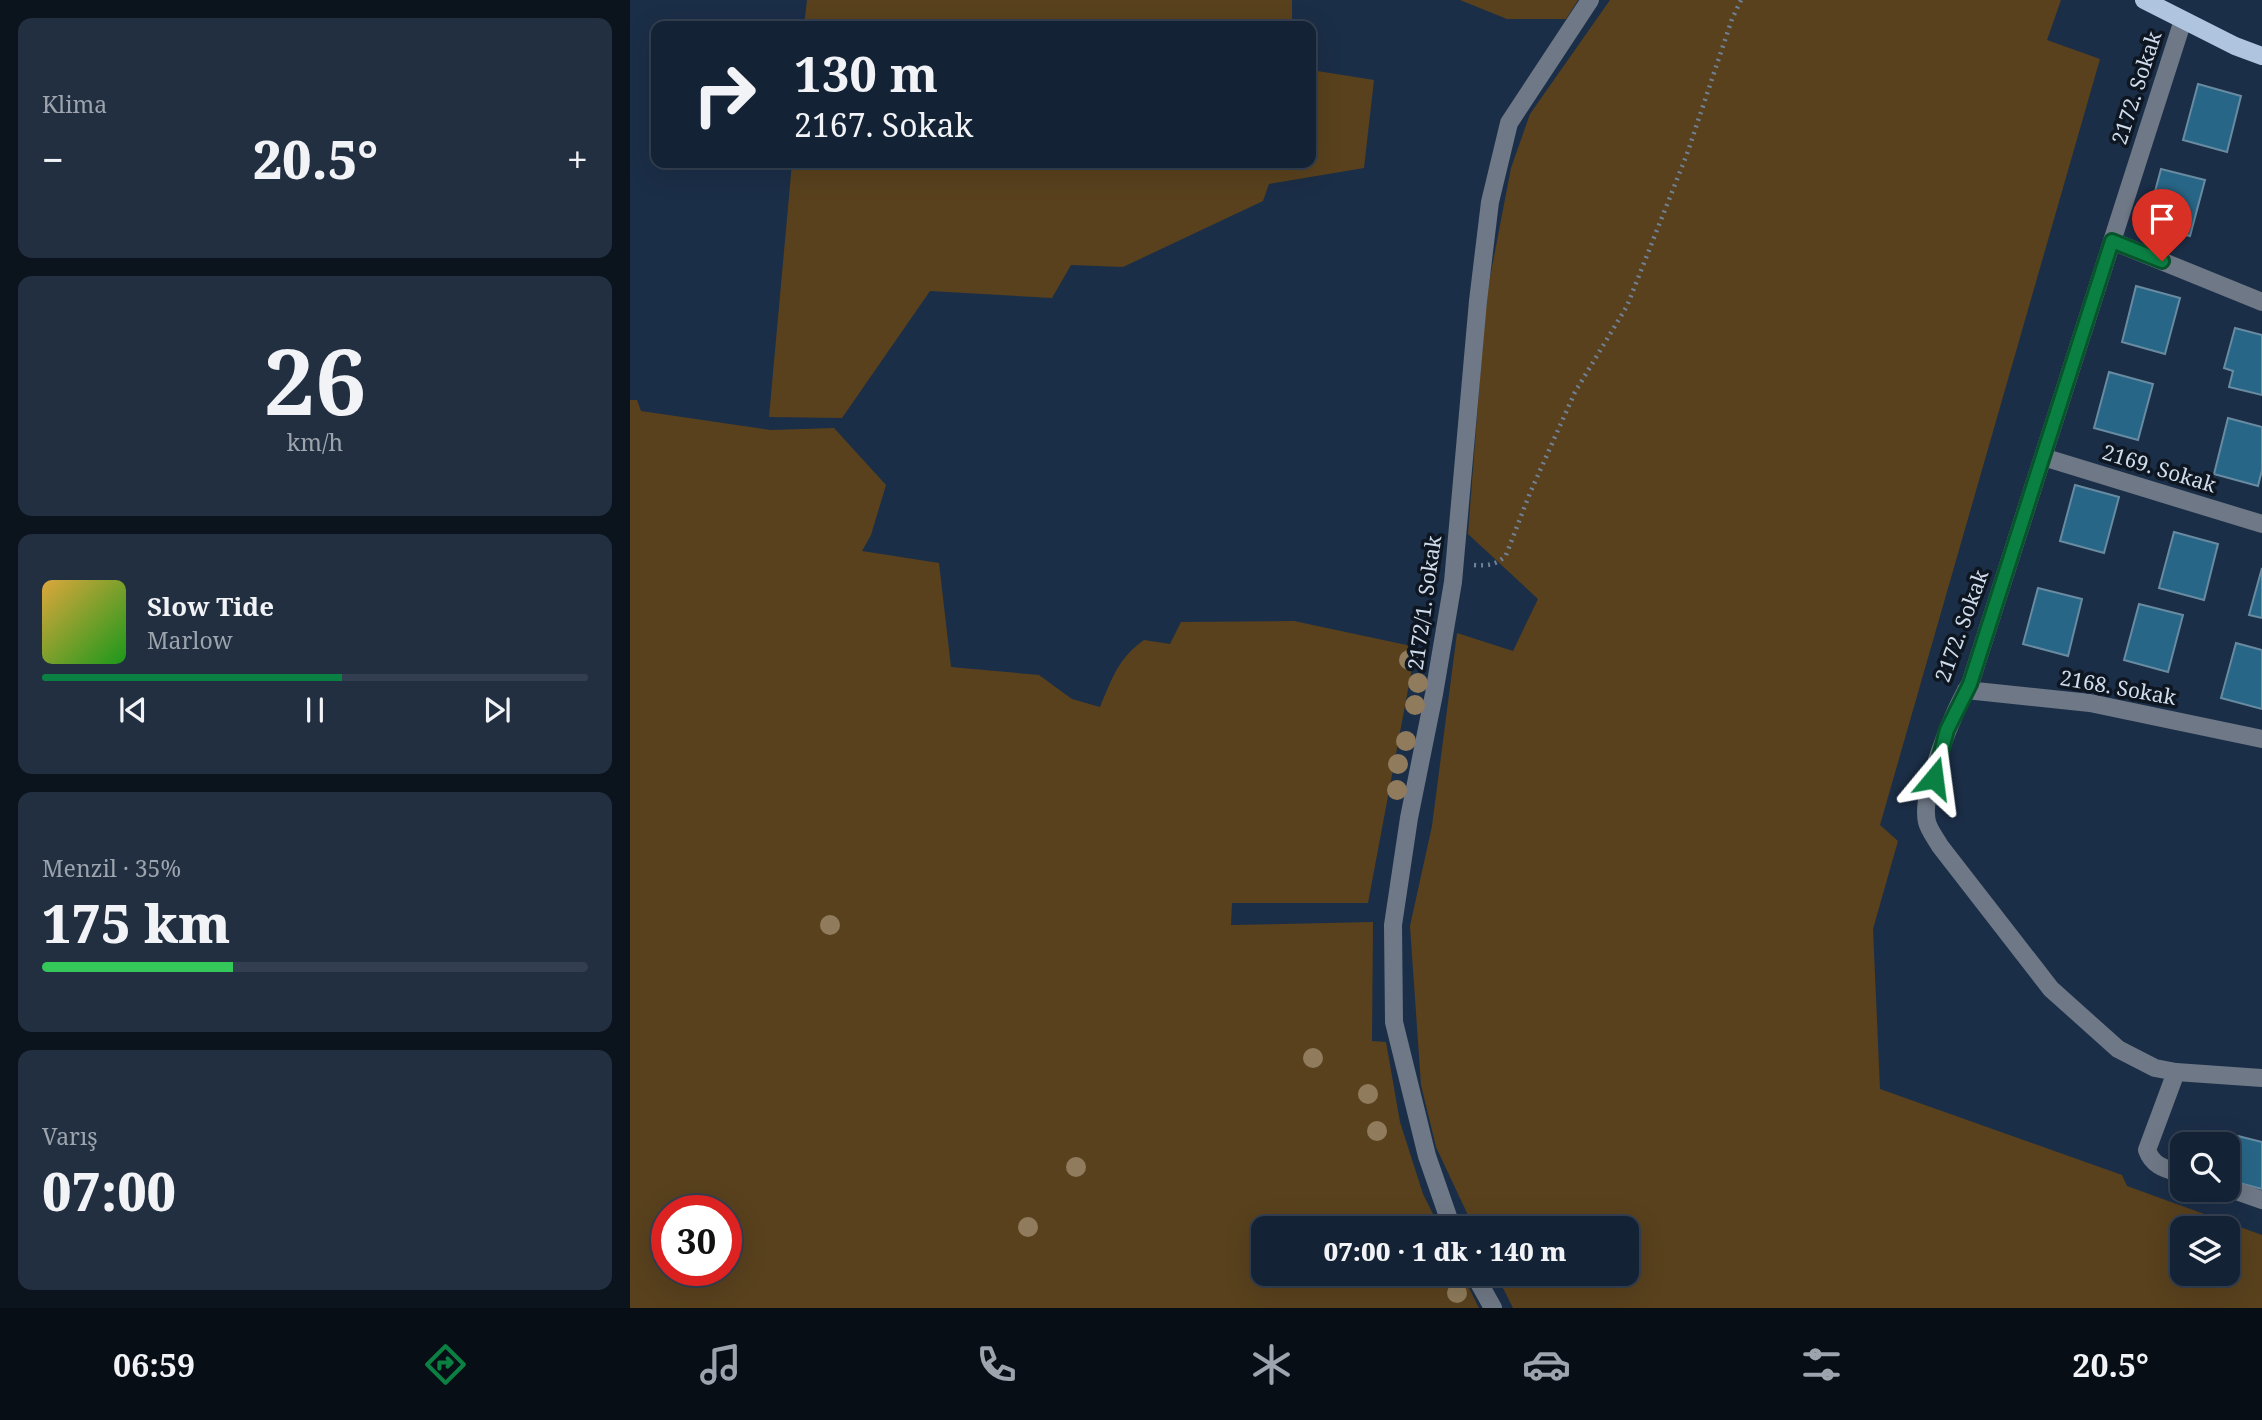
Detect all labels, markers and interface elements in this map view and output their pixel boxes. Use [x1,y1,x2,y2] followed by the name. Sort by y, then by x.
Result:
[2105,27,2168,148] street label: 2172. Sokak
[794,40,938,106] text: 130 m
[679,49,770,140] icon: right
[42,88,107,120] text: Klima
[794,103,973,146] text: 2167. Sokak
[253,123,378,194] text: 20.5°
[42,133,64,185] text: −
[567,133,588,185] text: +
[2132,189,2192,261] pin
[2143,200,2181,238] icon: arrive
[264,318,366,442] text: 26
[287,426,343,458] text: km/h
[2099,437,2220,499] street label: 2169. Sokak
[1401,533,1447,672] street label: 2172/1. Sokak
[1928,565,1995,686] street label: 2172. Sokak
[147,588,274,624] text: Slow Tide
[147,624,233,656] text: Marlow
[2058,663,2179,711] street label: 2168. Sokak
[114,691,152,729] icon: previous
[296,691,334,729] icon: pause
[478,691,516,729] icon: next
[1897,741,1971,815] position arrow
[42,852,181,884] text: Menzil · 35%
[42,887,230,958] text: 175 km
[42,1120,98,1152] text: Varış
[2170,1132,2240,1286] map controls
[2170,1132,2240,1202] button: search
[42,1155,176,1226] text: 07:00
[651,1195,742,1286] speed limit sign: 30
[2170,1216,2240,1286] button: layers
[1323,1233,1567,1269] text: 07:00 · 1 dk · 140 m
[421,1340,470,1389] icon: directions
[696,1340,745,1389] icon: music
[972,1340,1021,1389] icon: phone
[1247,1340,1296,1389] icon: climate
[1522,1340,1571,1389] icon: car
[1797,1340,1846,1389] icon: filters
[113,1343,195,1386] text: 06:59
[2072,1343,2149,1386] text: 20.5°

